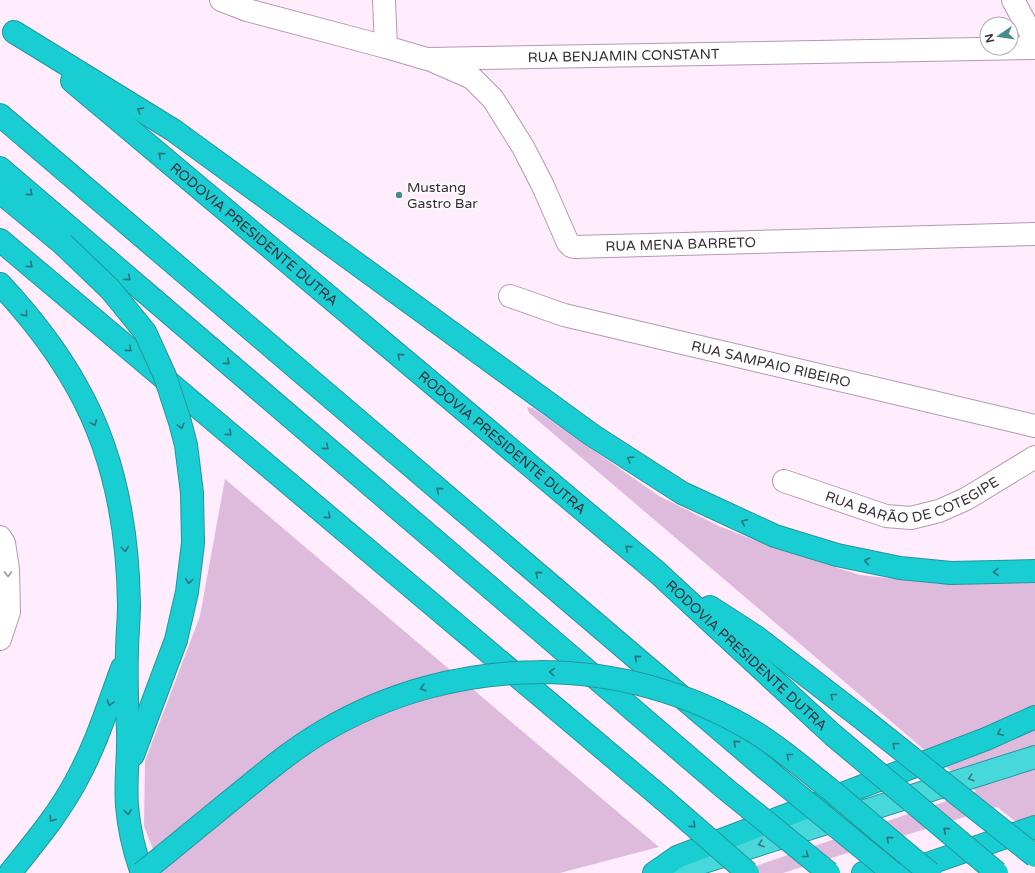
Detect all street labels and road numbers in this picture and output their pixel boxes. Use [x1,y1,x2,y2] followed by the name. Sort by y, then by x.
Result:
[528,45,720,66] street label: RUA BENJAMIN CONSTANT
[167,159,342,309] street label: RODOVIA PRESIDENTE DUTRA
[605,233,756,255] street label: RUA MENA BARRETO
[690,337,852,391] street label: RUA SAMPAIO RIBEIRO
[415,367,590,518] street label: RODOVIA PRESIDENTE DUTRA
[823,473,1002,527] street label: RUA BARÃO DE COTEGIPE
[662,576,831,734] street label: RODOVIA PRESIDENTE DUTRA

